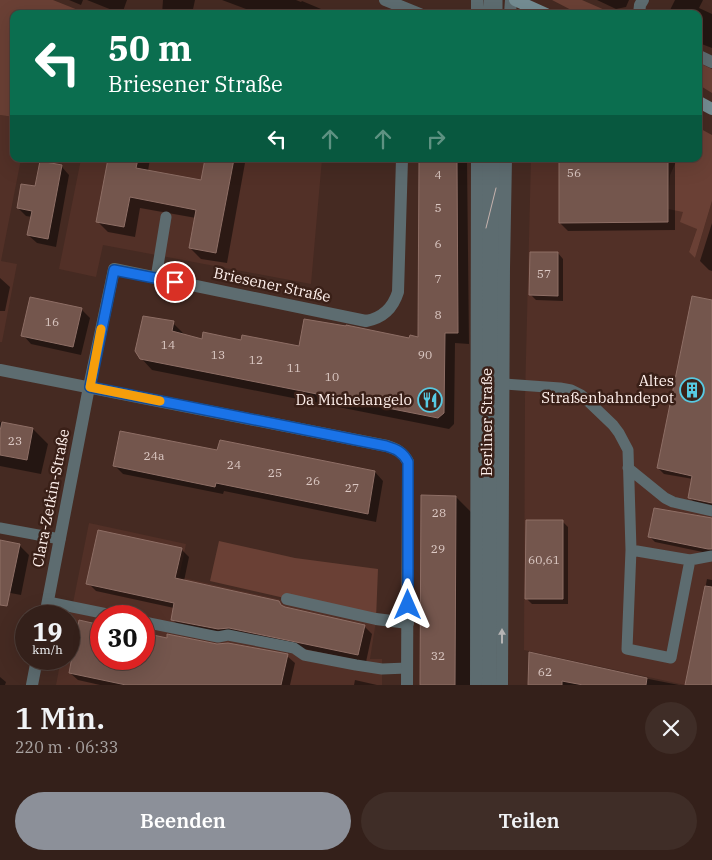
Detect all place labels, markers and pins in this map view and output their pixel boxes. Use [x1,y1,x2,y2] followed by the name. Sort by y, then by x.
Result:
[154,261,196,303] pin
[541,371,674,407] place label: Altes Straßenbahndepot
[679,377,705,403] building icon: Altes Straßenbahndepot
[417,387,443,413] restaurant icon: Da Michelangelo
[295,390,412,409] place label: Da Michelangelo

